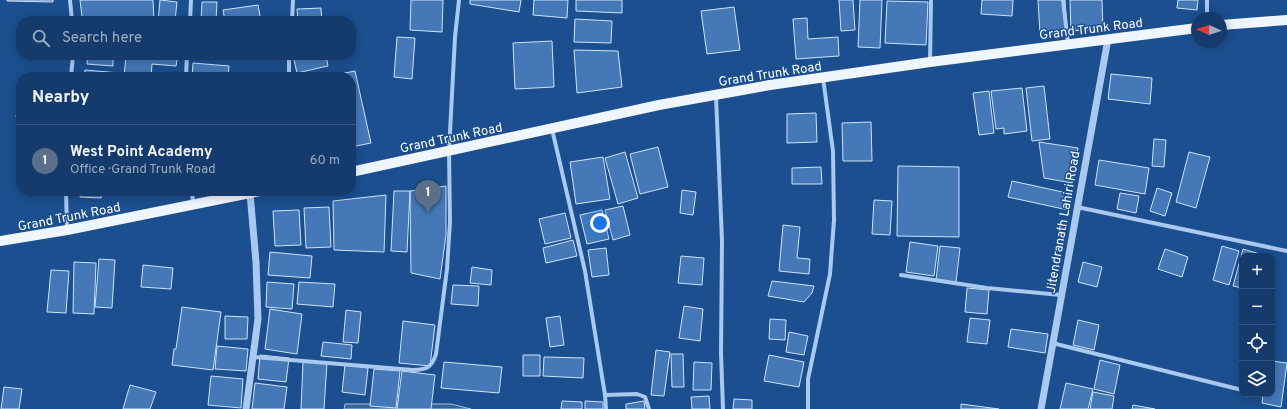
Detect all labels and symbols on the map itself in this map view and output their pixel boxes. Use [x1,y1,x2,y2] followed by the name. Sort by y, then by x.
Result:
[1191,12,1227,48] north arrow
[1039,16,1144,44] street label: Grand Trunk Road
[718,59,823,91] street label: Grand Trunk Road
[399,120,504,158] street label: Grand Trunk Road
[1044,150,1084,295] street label: Jitendranath Lahiri Road
[415,180,441,213] pin: 1
[17,200,122,236] street label: Grand Trunk Road
[590,213,610,233] your location

